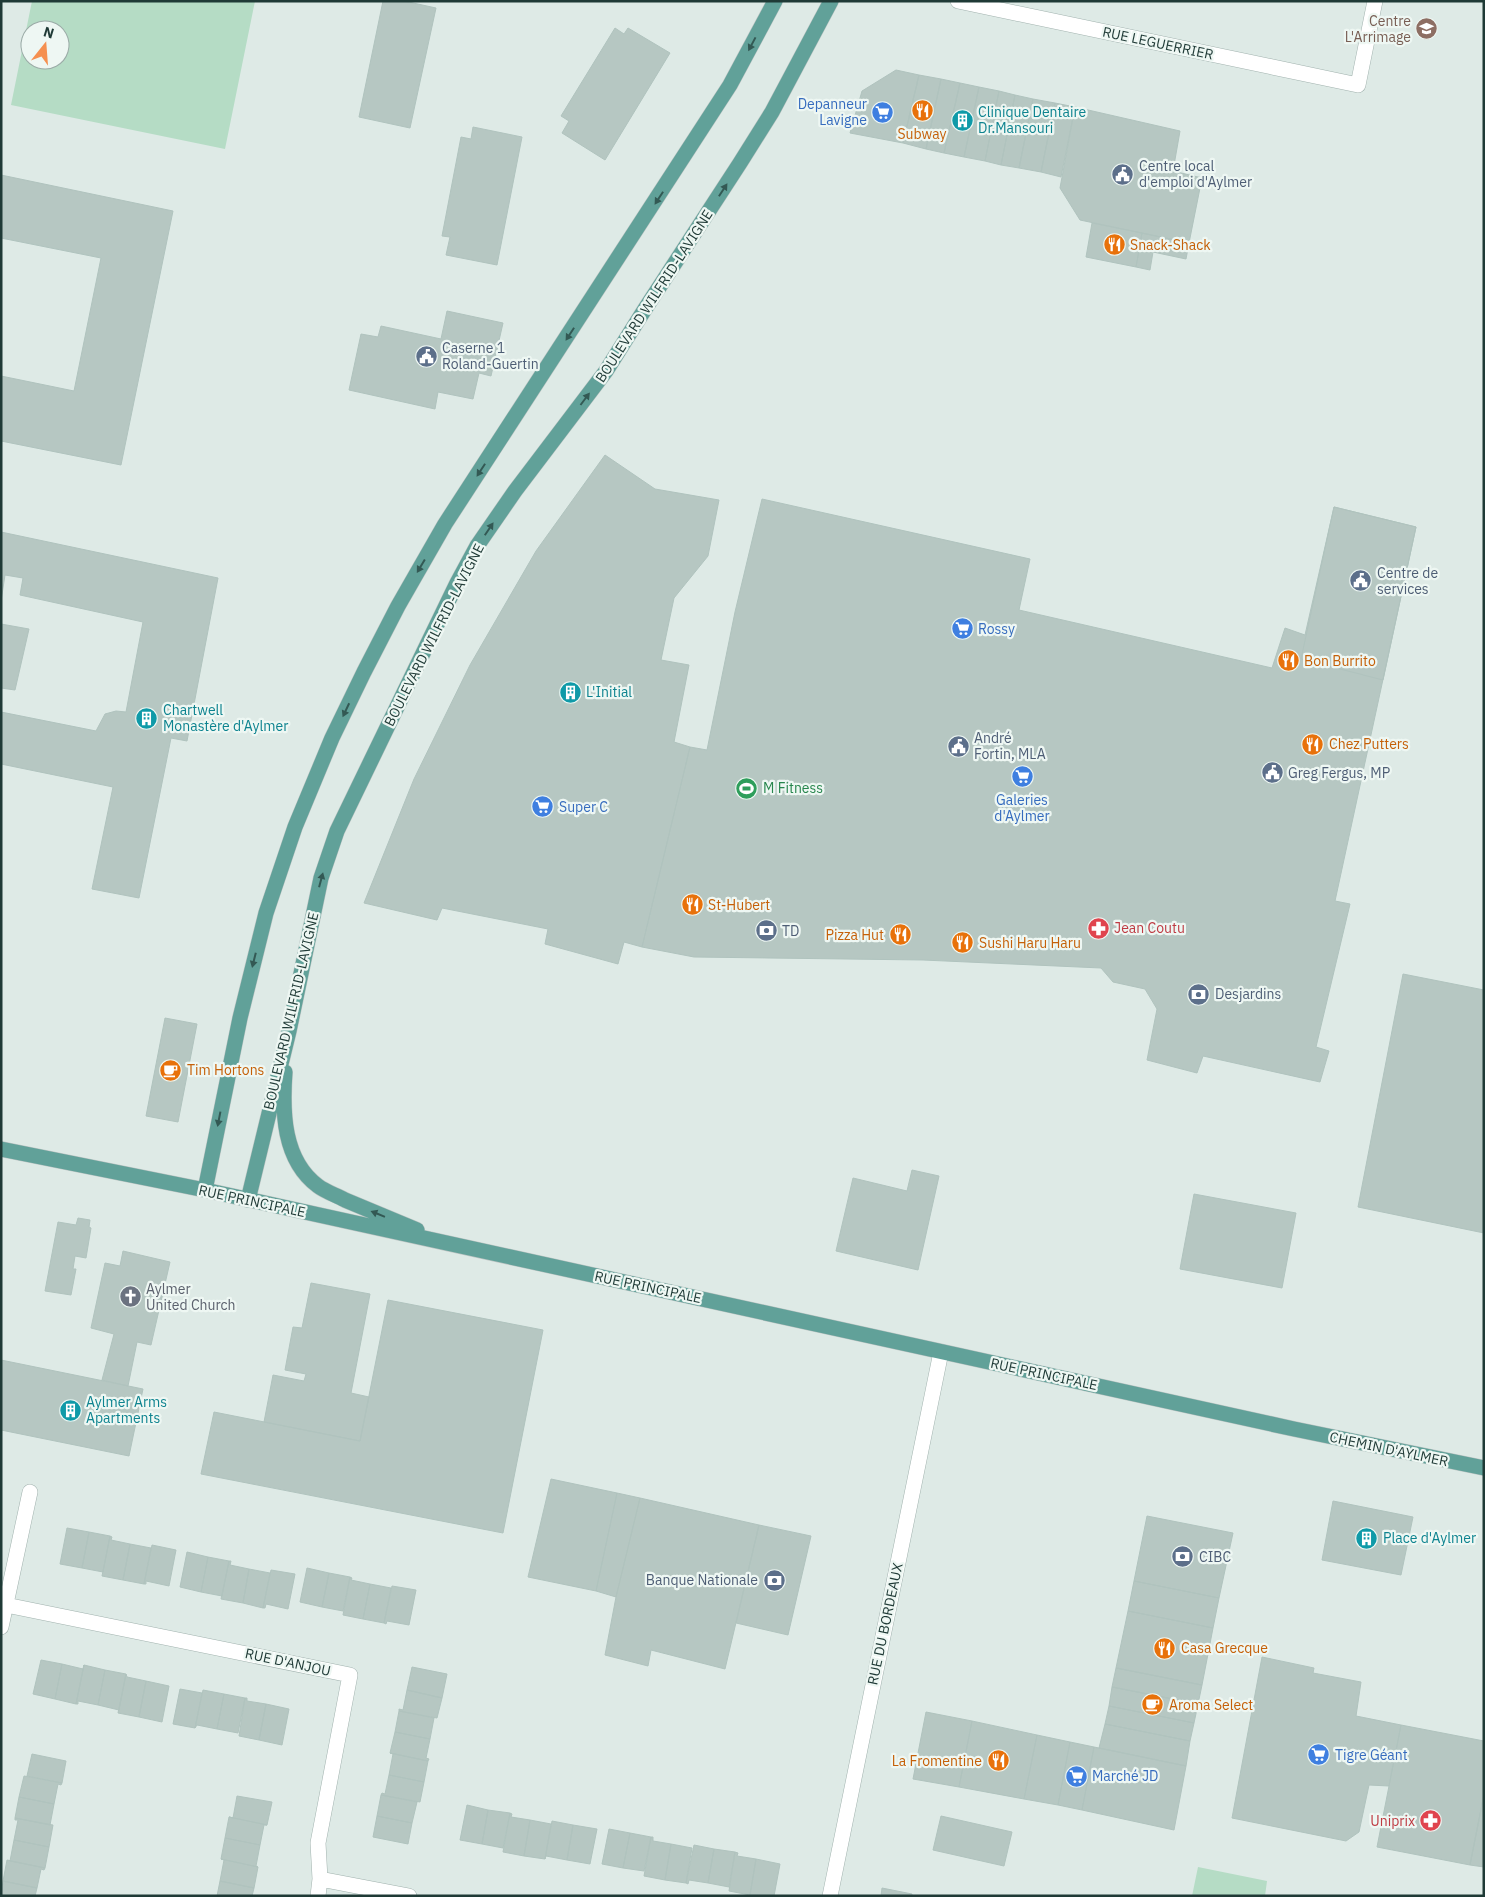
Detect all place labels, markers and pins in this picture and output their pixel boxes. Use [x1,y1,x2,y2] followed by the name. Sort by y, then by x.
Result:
[1345,12,1411,46] place label: Centre L'Arrimage
[1415,17,1439,41] school or university icon: Centre L'Arrimage
[798,95,867,129] place label: Depanneur Lavigne
[910,99,934,123] restaurant icon: Subway
[871,100,895,124] supermarket icon: Depanneur Lavigne
[978,103,1087,137] place label: Clinique Dentaire Dr.Mansouri
[950,108,974,132] building icon: Clinique Dentaire Dr.Mansouri
[897,125,947,143] place label: Subway
[1139,157,1252,191] place label: Centre local d'emploi d'Aylmer
[1111,162,1135,186] public building icon: Centre local d'emploi d'Aylmer
[1102,233,1126,257] restaurant icon: Snack-Shack
[1130,236,1211,254] place label: Snack-Shack
[442,339,539,373] place label: Caserne 1 Roland-Guertin
[414,344,438,368] public building icon: Caserne 1 Roland-Guertin
[1377,564,1438,598] place label: Centre de services
[1349,569,1373,593] public building icon: Centre de services
[950,617,974,641] supermarket icon: Rossy
[978,620,1015,638] place label: Rossy
[1276,649,1300,673] restaurant icon: Bon Burrito
[1304,652,1376,670] place label: Bon Burrito
[558,680,582,704] building icon: L'Initial
[586,683,632,701] place label: L'Initial
[163,701,288,735] place label: Chartwell Monastère d'Aylmer
[135,706,159,730] building icon: Chartwell Monastère d'Aylmer
[974,729,1046,763] place label: André Fortin, MLA
[1301,732,1325,756] restaurant icon: Chez Putters
[946,734,970,758] public building icon: André Fortin, MLA
[1329,735,1409,753] place label: Chez Putters
[1260,761,1284,785] public building icon: Greg Fergus, MP
[1288,764,1390,782] place label: Greg Fergus, MP
[1010,765,1034,789] supermarket icon: Galeries d'Aylmer
[735,776,759,800] sports icon: M Fitness
[763,779,823,797] place label: M Fitness
[994,791,1050,825] place label: Galeries d'Aylmer
[531,795,555,819] supermarket icon: Super C
[559,798,608,816] place label: Super C
[680,893,704,917] restaurant icon: St-Hubert
[708,896,770,914] place label: St-Hubert
[1086,916,1110,940] pharmacy icon: Jean Coutu
[754,919,778,943] bank icon: TD
[1114,919,1185,937] place label: Jean Coutu
[782,922,799,940] place label: TD
[888,923,912,947] restaurant icon: Pizza Hut
[825,926,884,944] place label: Pizza Hut
[951,931,975,955] restaurant icon: Sushi Haru Haru
[979,934,1081,952] place label: Sushi Haru Haru
[1187,982,1211,1006] bank icon: Desjardins
[1215,985,1281,1003] place label: Desjardins
[159,1058,183,1082] cafe icon: Tim Hortons
[187,1061,265,1079] place label: Tim Hortons
[146,1280,236,1314] place label: Aylmer United Church
[118,1285,142,1309] church icon: Aylmer United Church
[86,1393,167,1427] place label: Aylmer Arms Apartments
[58,1398,82,1422] building icon: Aylmer Arms Apartments
[1355,1526,1379,1550] building icon: Place d'Aylmer
[1383,1529,1476,1547] place label: Place d'Aylmer
[1171,1545,1195,1569] bank icon: CIBC
[1199,1548,1231,1566] place label: CIBC
[762,1568,786,1592] bank icon: Banque Nationale
[646,1571,758,1589] place label: Banque Nationale
[1153,1636,1177,1660] restaurant icon: Casa Grecque
[1181,1639,1268,1657] place label: Casa Grecque
[1141,1693,1165,1717] cafe icon: Aroma Select
[1169,1696,1253,1714] place label: Aroma Select
[1307,1743,1331,1767] supermarket icon: Tigre Géant
[1335,1746,1408,1764] place label: Tigre Géant
[986,1749,1010,1773] restaurant icon: La Fromentine
[892,1752,982,1770] place label: La Fromentine
[1064,1764,1088,1788] supermarket icon: Marché JD
[1092,1767,1158,1785] place label: Marché JD
[1419,1809,1443,1833] pharmacy icon: Uniprix
[1370,1812,1415,1830] place label: Uniprix

